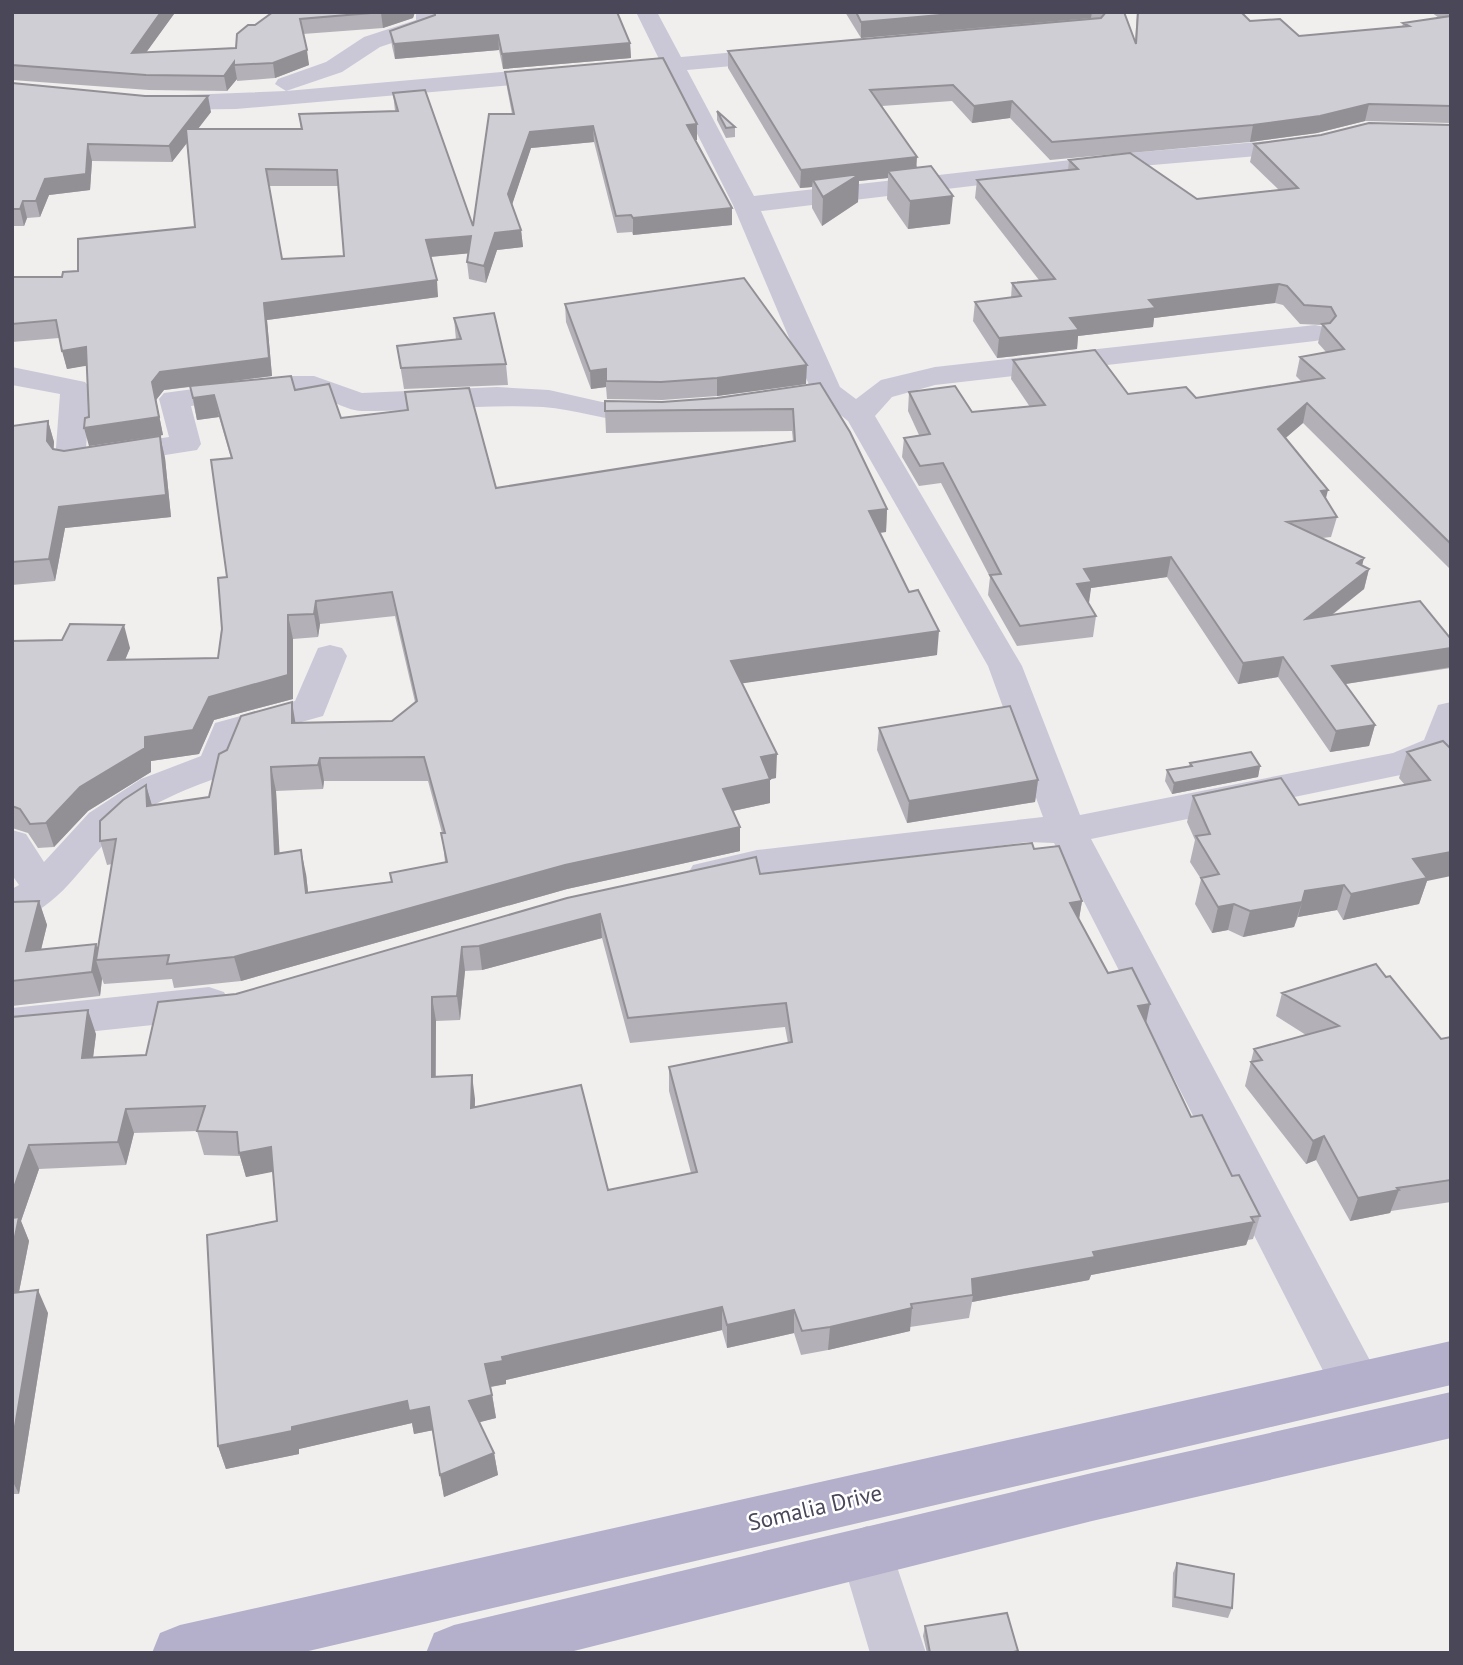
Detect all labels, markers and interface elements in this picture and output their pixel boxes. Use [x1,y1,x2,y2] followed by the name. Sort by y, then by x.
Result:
[745,1478,885,1536] street label: Somalia Drive

